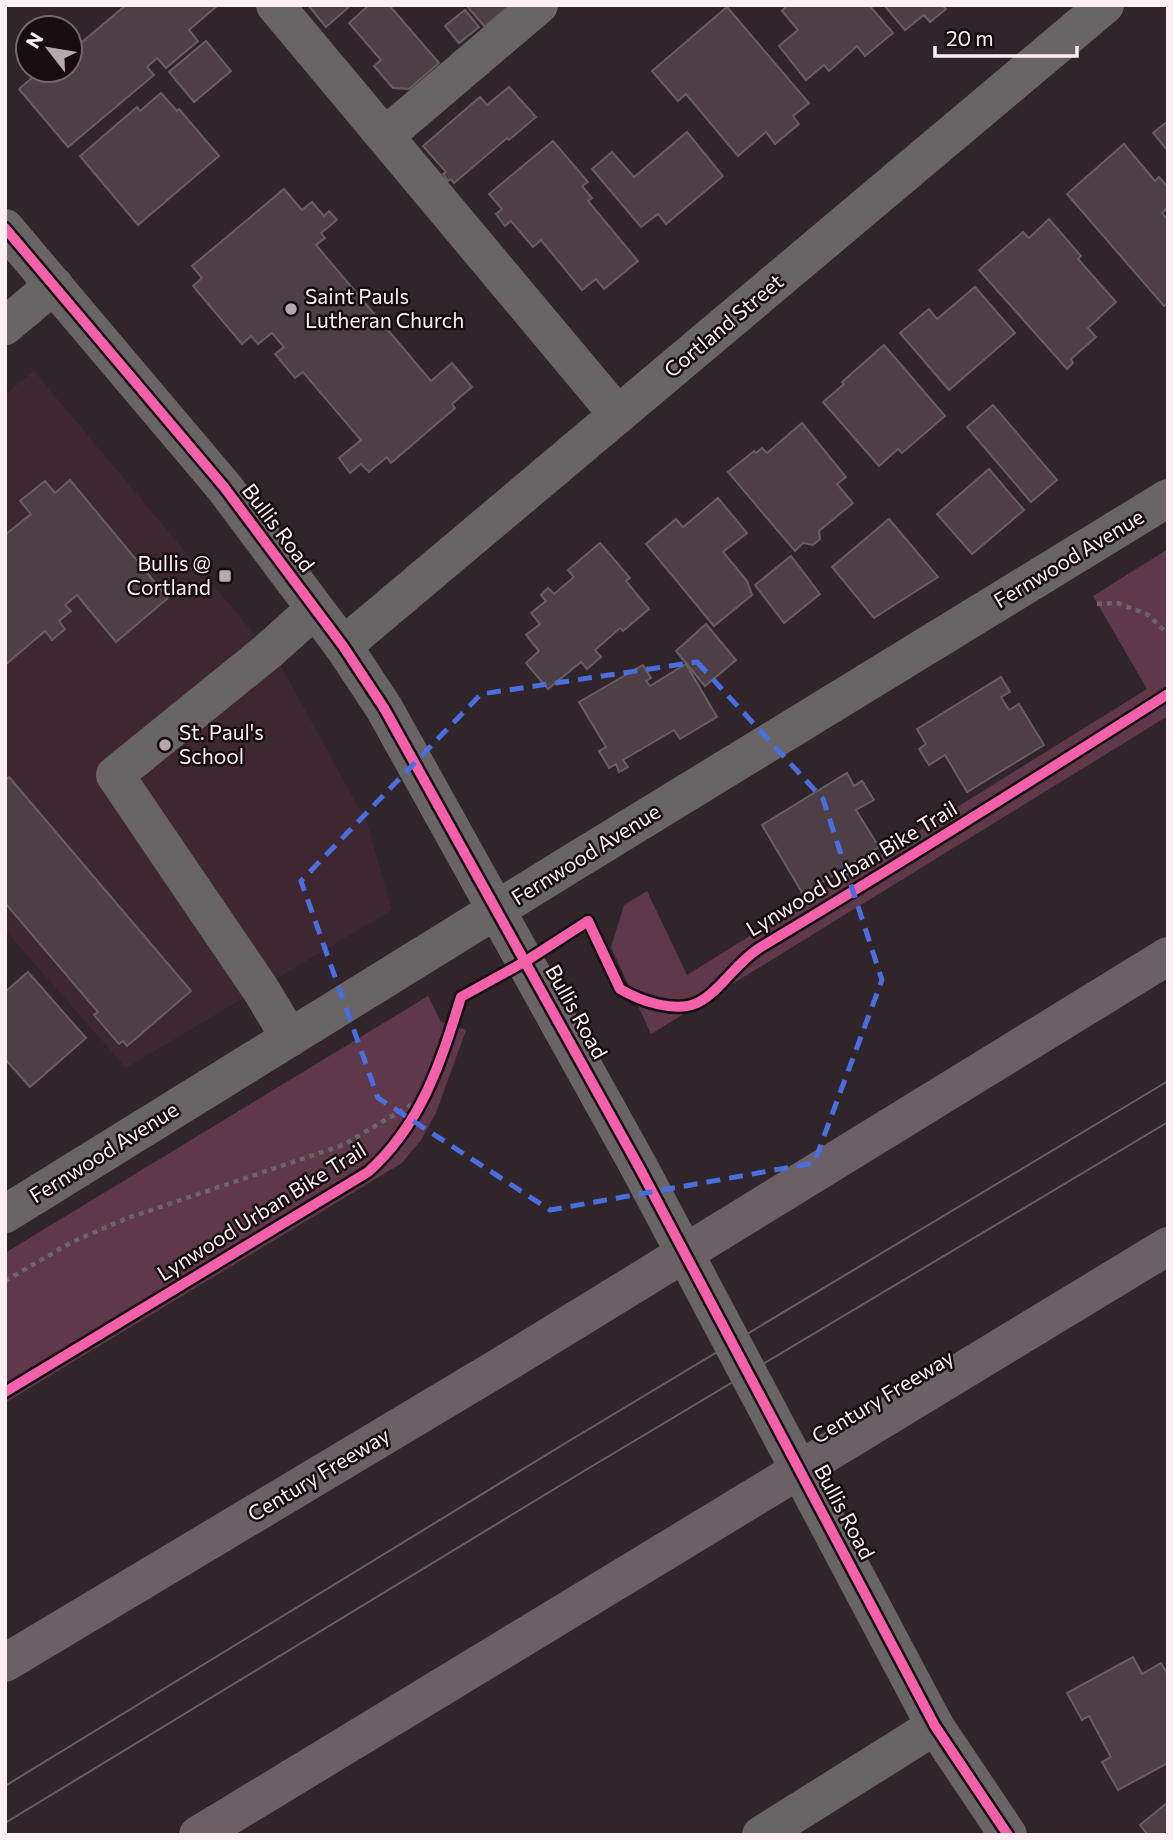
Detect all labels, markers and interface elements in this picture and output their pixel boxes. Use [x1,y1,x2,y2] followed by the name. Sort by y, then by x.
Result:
[14,14,84,84] north arrow
[935,14,1077,58] scale bar
[946,25,994,50] text: 20 m
[20,28,48,52] text: N
[658,268,788,382] street label: Cortland Street
[305,283,464,332] place label: Saint Pauls Lutheran Church
[283,301,299,317] marker: Saint Pauls Lutheran Church
[238,478,320,576] street label: Bullis Road
[989,503,1148,612] street label: Fernwood Avenue
[127,550,211,599] place label: Bullis @ Cortland
[217,568,233,584] marker: Bullis @ Cortland
[179,719,264,768] place label: St. Paul's School
[157,737,173,753] marker: St. Paul's School
[741,795,961,941] street label: Lynwood Urban Bike Trail
[506,798,664,910] street label: Fernwood Avenue
[541,960,613,1063] street label: Bullis Road
[24,1096,182,1208] street label: Fernwood Avenue
[152,1136,370,1285] street label: Lynwood Urban Bike Trail
[807,1343,958,1448] street label: Century Freeway
[243,1421,394,1526] street label: Century Freeway
[810,1460,881,1563] street label: Bullis Road

